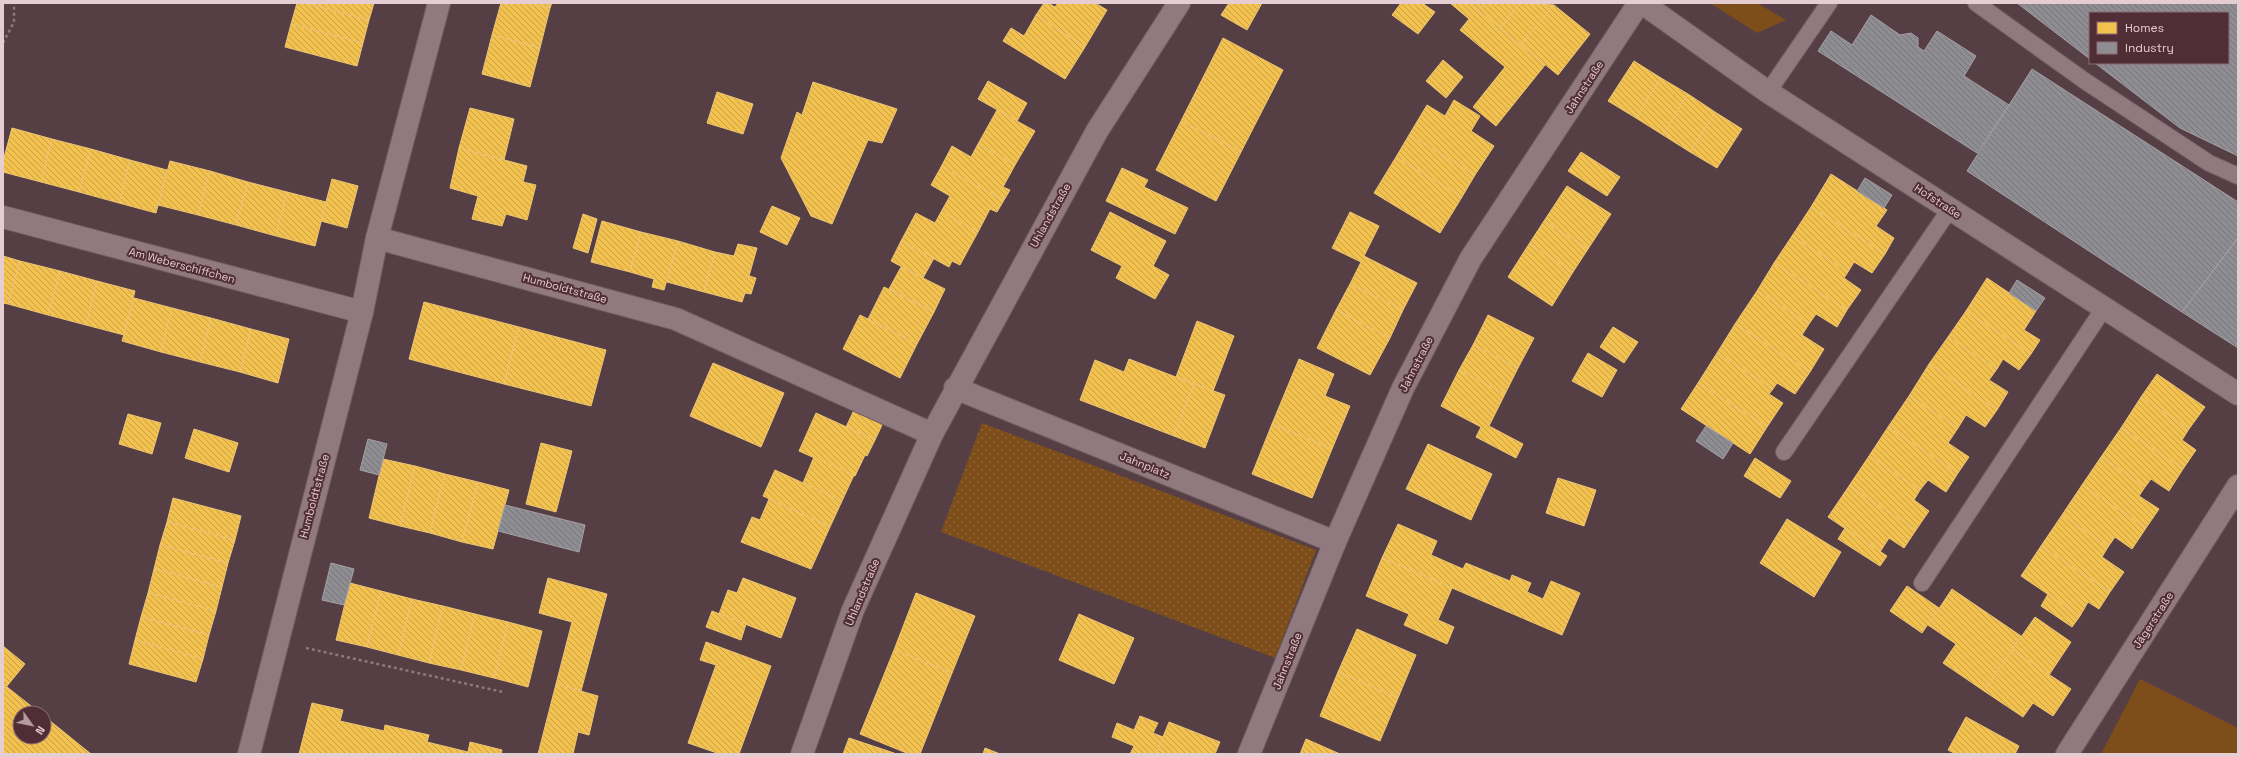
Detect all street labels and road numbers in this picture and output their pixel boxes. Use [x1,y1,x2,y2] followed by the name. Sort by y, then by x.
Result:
[1562,58,1606,116] street label: Jahnstraße
[1027,180,1073,250] street label: Uhlandstraße
[1912,181,1964,221] street label: Hofstraße
[127,244,237,286] street label: Am Weberschiffchen
[521,270,609,306] street label: Humboldtstraße
[1396,334,1436,394] street label: Jahnstraße
[1118,449,1172,481] street label: Jahnplatz
[296,452,332,540] street label: Humboldtstraße
[842,556,882,628] street label: Uhlandstraße
[2130,589,2176,651] street label: Jägerstraße
[1269,630,1305,692] street label: Jahnstraße

